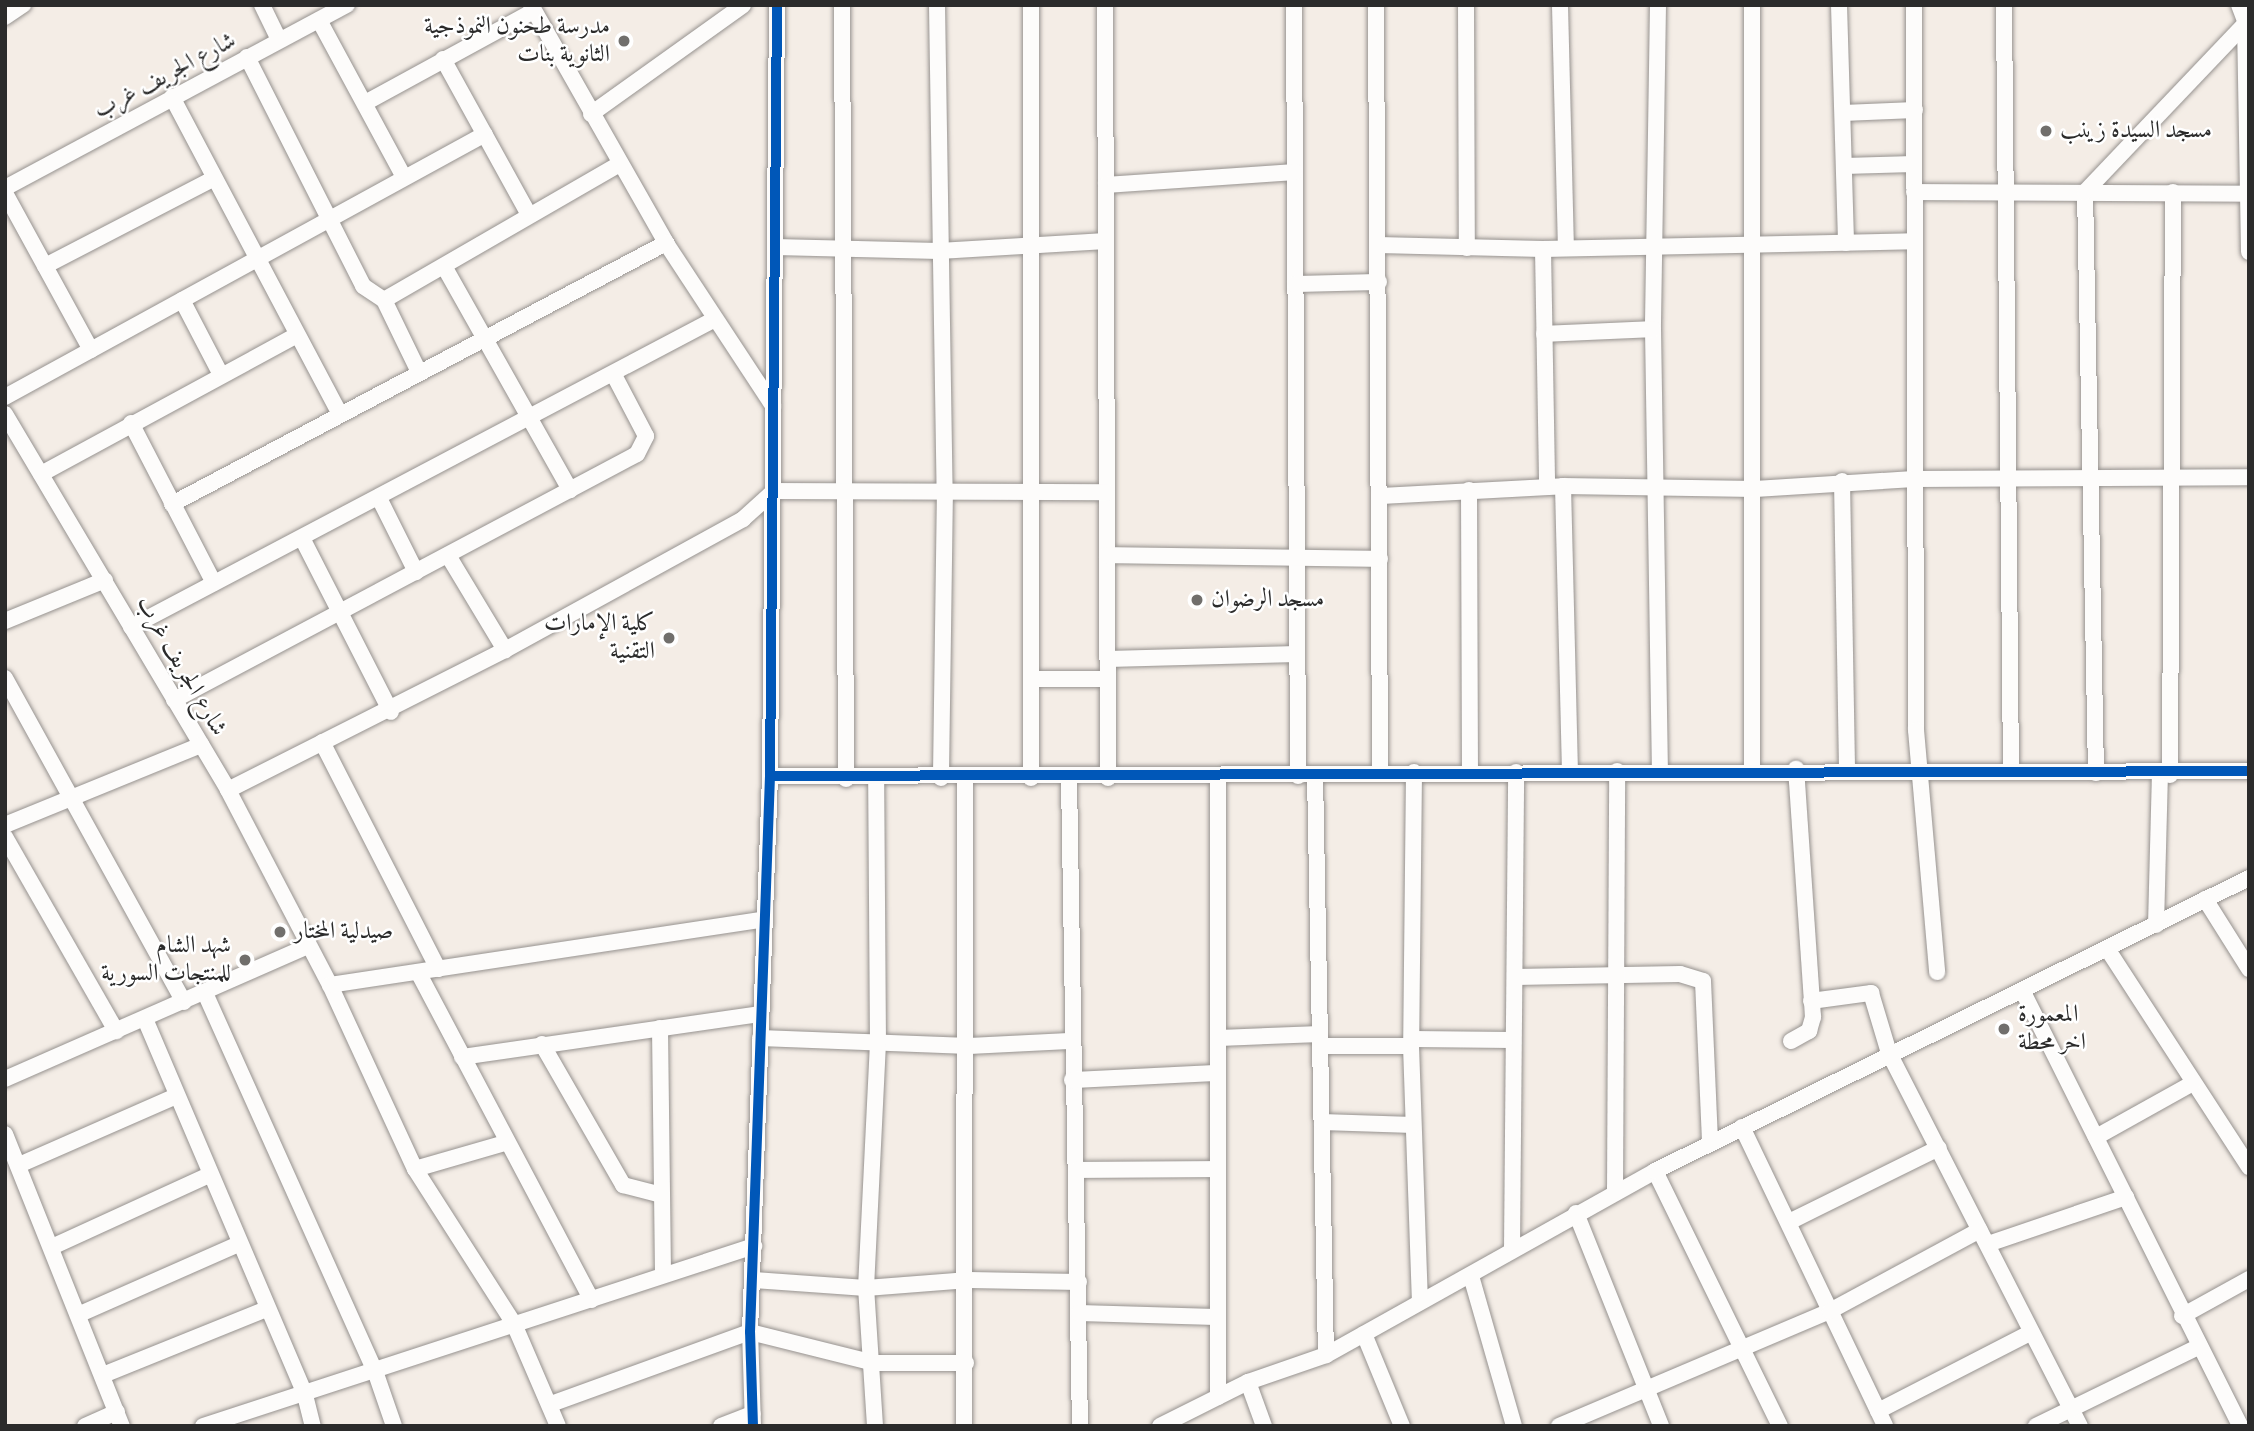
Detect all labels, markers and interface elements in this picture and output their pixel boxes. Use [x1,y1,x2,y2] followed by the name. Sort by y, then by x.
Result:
[424,13,610,69] place label: مدرسة طحنون النموذجية الثانوية بنات
[89,26,241,126] street label: شارع الجريف غرب
[616,33,632,49] marker: مدرسة طحنون النموذجية الثانوية بنات
[2060,117,2212,145] place label: مسجد السيدة زينب
[2038,123,2054,139] marker: مسجد السيدة زينب
[1211,586,1324,614] place label: مسجد الرضوان
[129,591,233,741] street label: شارع الجريف غرب
[1189,592,1205,608] marker: مسجد الرضوان
[544,610,655,666] place label: كلية الإمارات التقنية
[661,630,677,646] marker: كلية الإمارات التقنية
[294,918,393,946] place label: صيدلية المختار
[272,924,288,940] marker: صيدلية المختار
[101,932,231,988] place label: شهد الشام للمنتجات السورية
[237,952,253,968] marker: شهد الشام للمنتجات السورية
[2018,1001,2086,1057] place label: المعمورة اخر محطة
[1996,1021,2012,1037] marker: المعمورة اخر محطة

